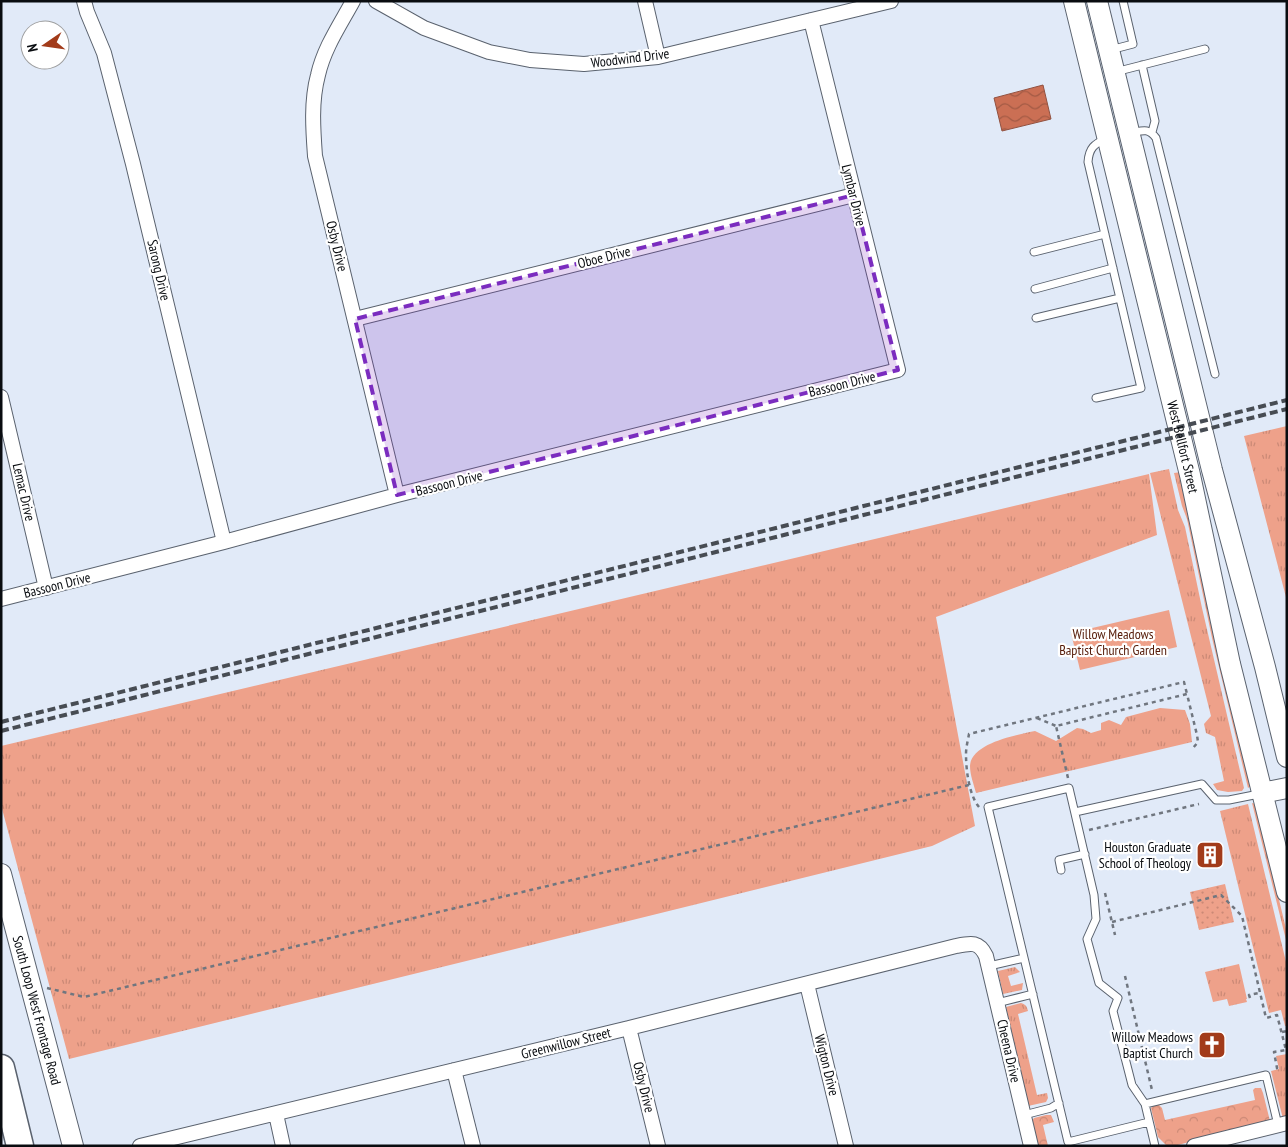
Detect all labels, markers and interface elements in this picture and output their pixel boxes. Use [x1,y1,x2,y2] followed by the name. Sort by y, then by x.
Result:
[20,20,70,70] north arrow
[23,42,42,54] text: N
[590,44,671,72] street label: Woodwind Drive
[838,162,870,228] street label: Lymbar Drive
[322,219,352,273] street label: Osby Drive
[143,238,175,302] street label: Sarong Drive
[576,242,633,272] street label: Oboe Drive
[807,367,878,401] street label: Bassoon Drive
[1163,399,1203,495] street label: West Bellfort Street
[9,461,39,523] street label: Lemac Drive
[414,466,485,500] street label: Bassoon Drive
[22,568,93,602] street label: Bassoon Drive
[1059,625,1167,659] park label: Willow Meadows Baptist Church Garden
[1099,838,1192,872] place label: Houston Graduate School of Theology
[1195,840,1225,870] building icon: Houston Graduate School of Theology
[9,934,65,1087] street label: South Loop West Frontage Road
[993,1018,1025,1084] street label: Cheena Drive
[519,1023,613,1063] street label: Greenwillow Street
[1112,1028,1193,1062] place label: Willow Meadows Baptist Church
[1197,1030,1227,1060] church icon: Willow Meadows Baptist Church
[811,1032,843,1098] street label: Wigton Drive
[629,1060,659,1114] street label: Osby Drive

